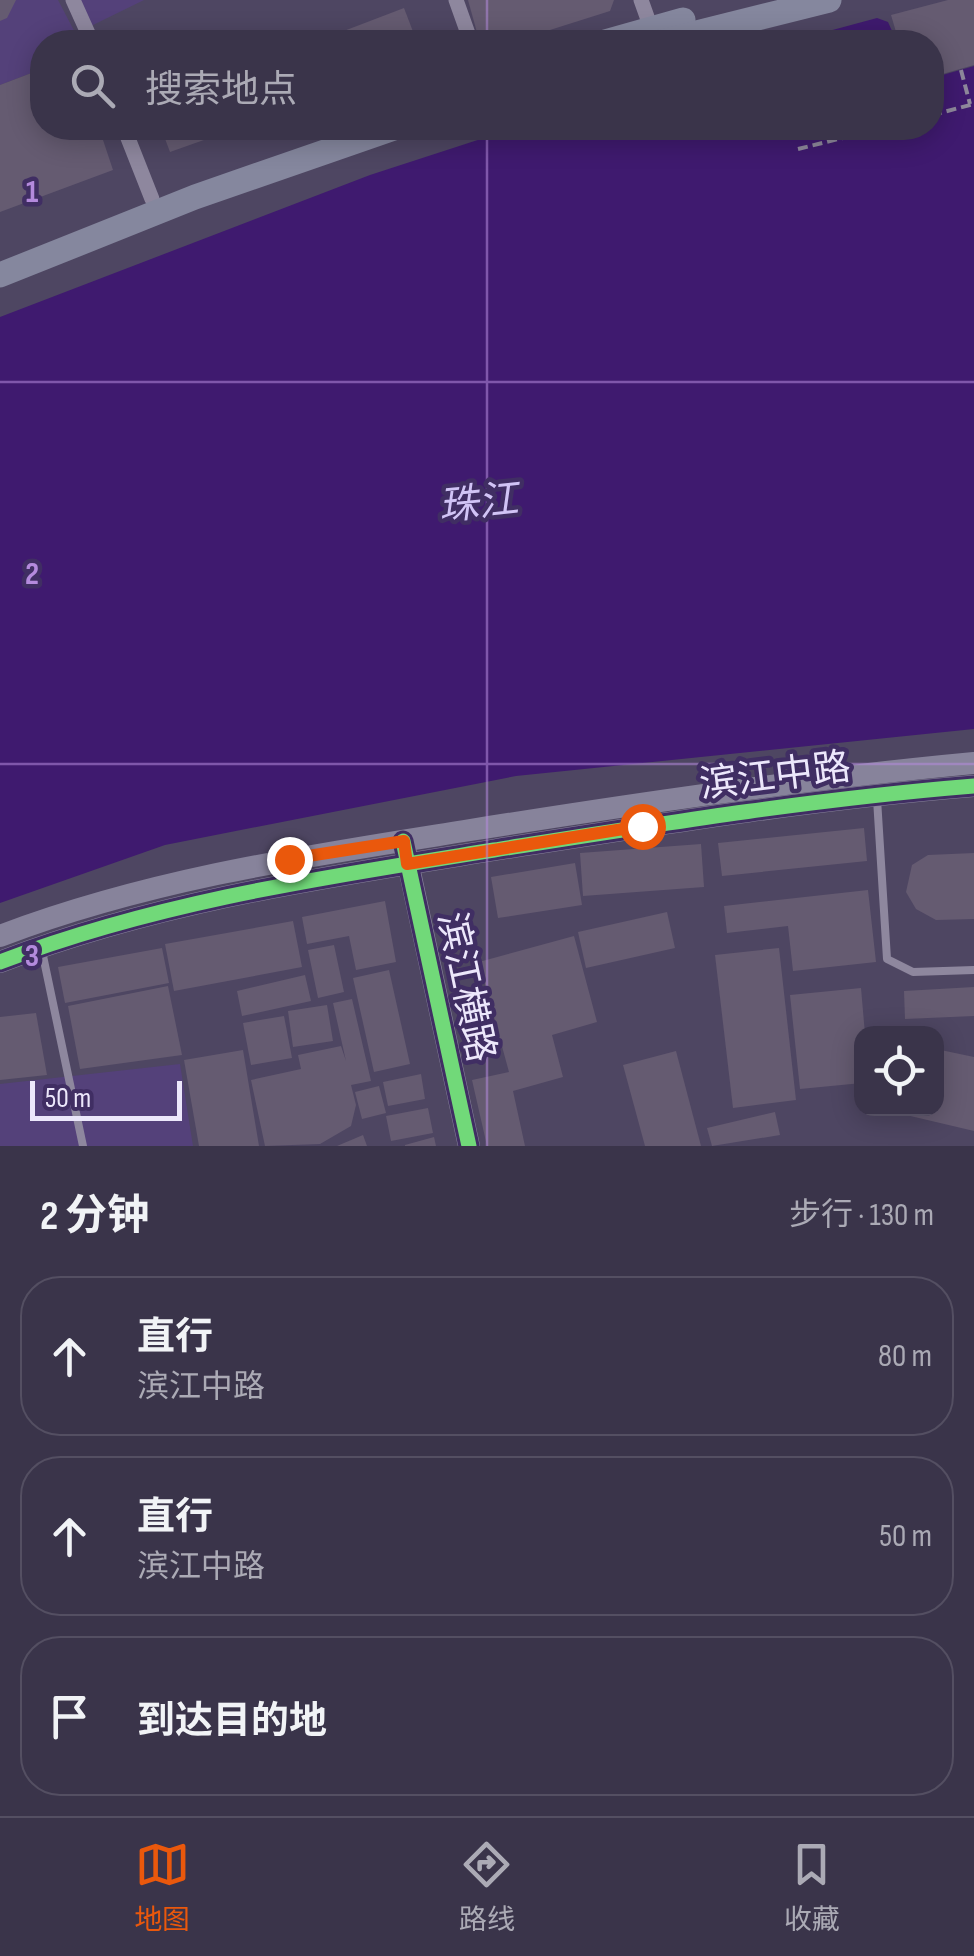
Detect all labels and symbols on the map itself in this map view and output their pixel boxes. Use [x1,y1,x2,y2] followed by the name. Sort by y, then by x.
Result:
[26,173,39,212] text: 1
[436,476,524,532] water label: 珠江
[25,555,39,594] text: 2
[697,745,853,808] street label: 滨江中路
[620,804,666,850] route start
[267,837,313,883] route end
[428,908,503,1066] street label: 滨江横路
[25,937,39,976] text: 3
[30,1076,182,1120] scale bar

